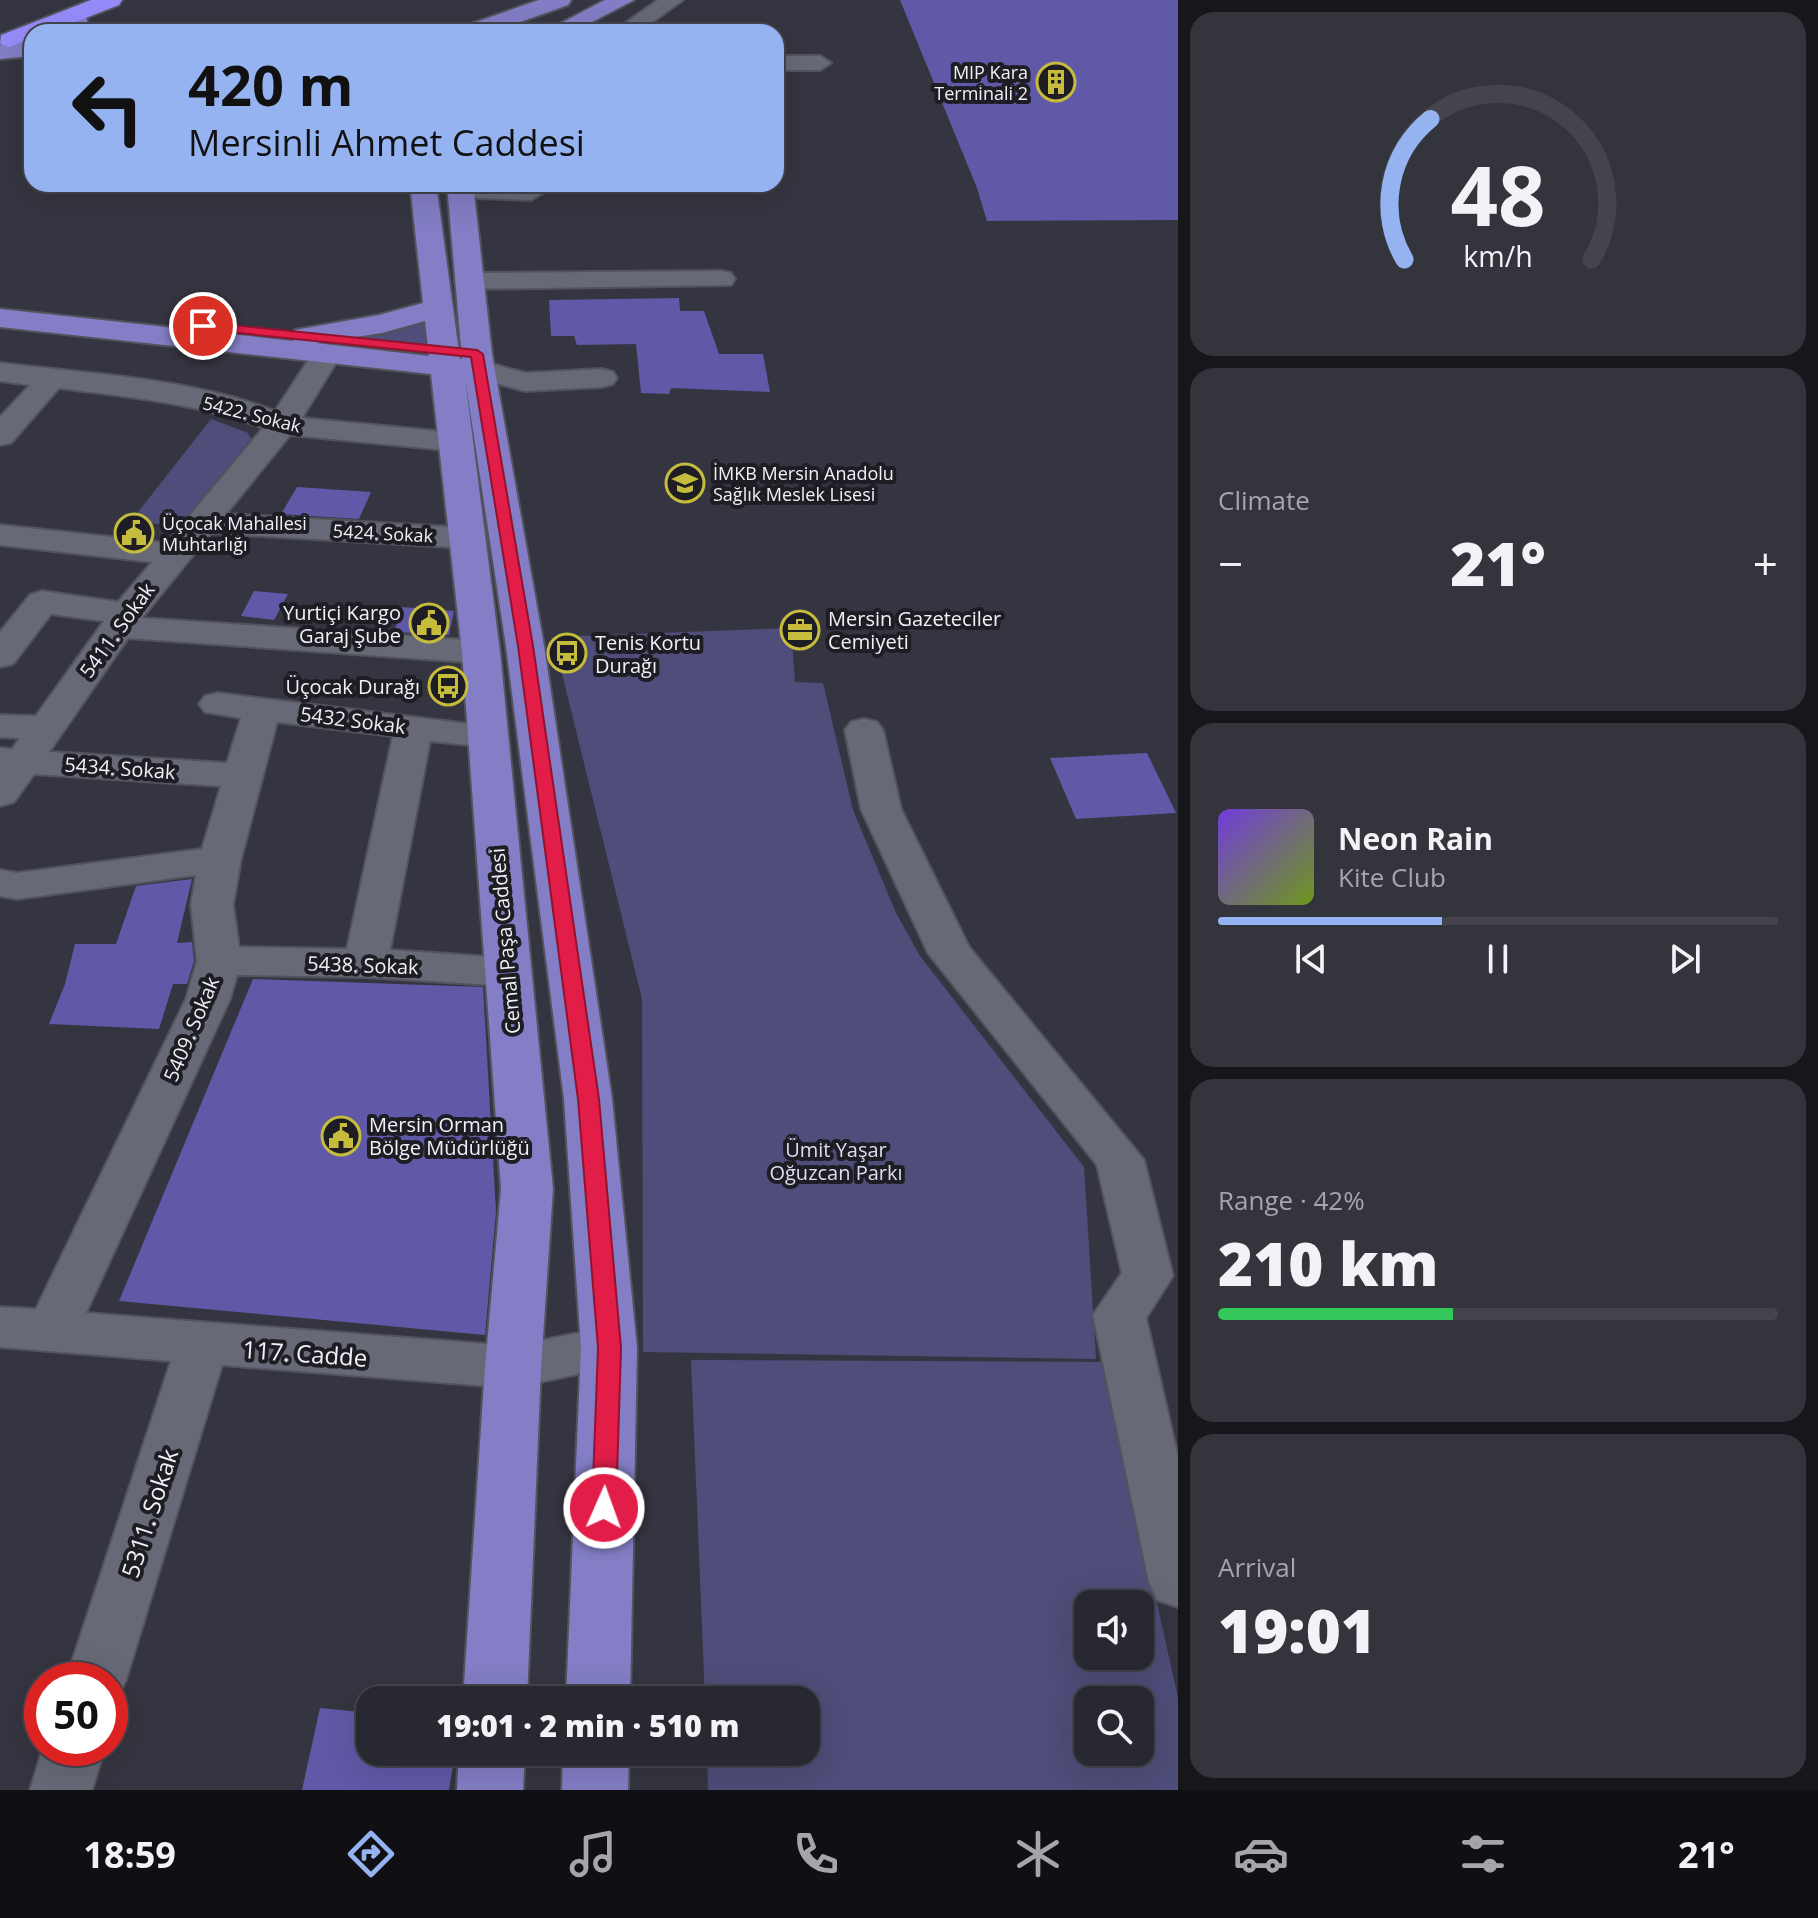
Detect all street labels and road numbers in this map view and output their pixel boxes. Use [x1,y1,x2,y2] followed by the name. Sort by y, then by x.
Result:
[200,390,304,438] street label: 5422. Sokak
[332,518,434,548] street label: 5424. Sokak
[73,577,161,683] street label: 5411. Sokak
[299,700,408,740] street label: 5432 Sokak
[64,751,177,785] street label: 5434. Sokak
[483,847,527,1035] street label: Cemal Paşa Caddesi
[307,950,420,980] street label: 5438. Sokak
[157,972,225,1086] street label: 5409. Sokak
[241,1332,369,1374] street label: 117. Cadde
[113,1444,185,1582] street label: 5311. Sokak

